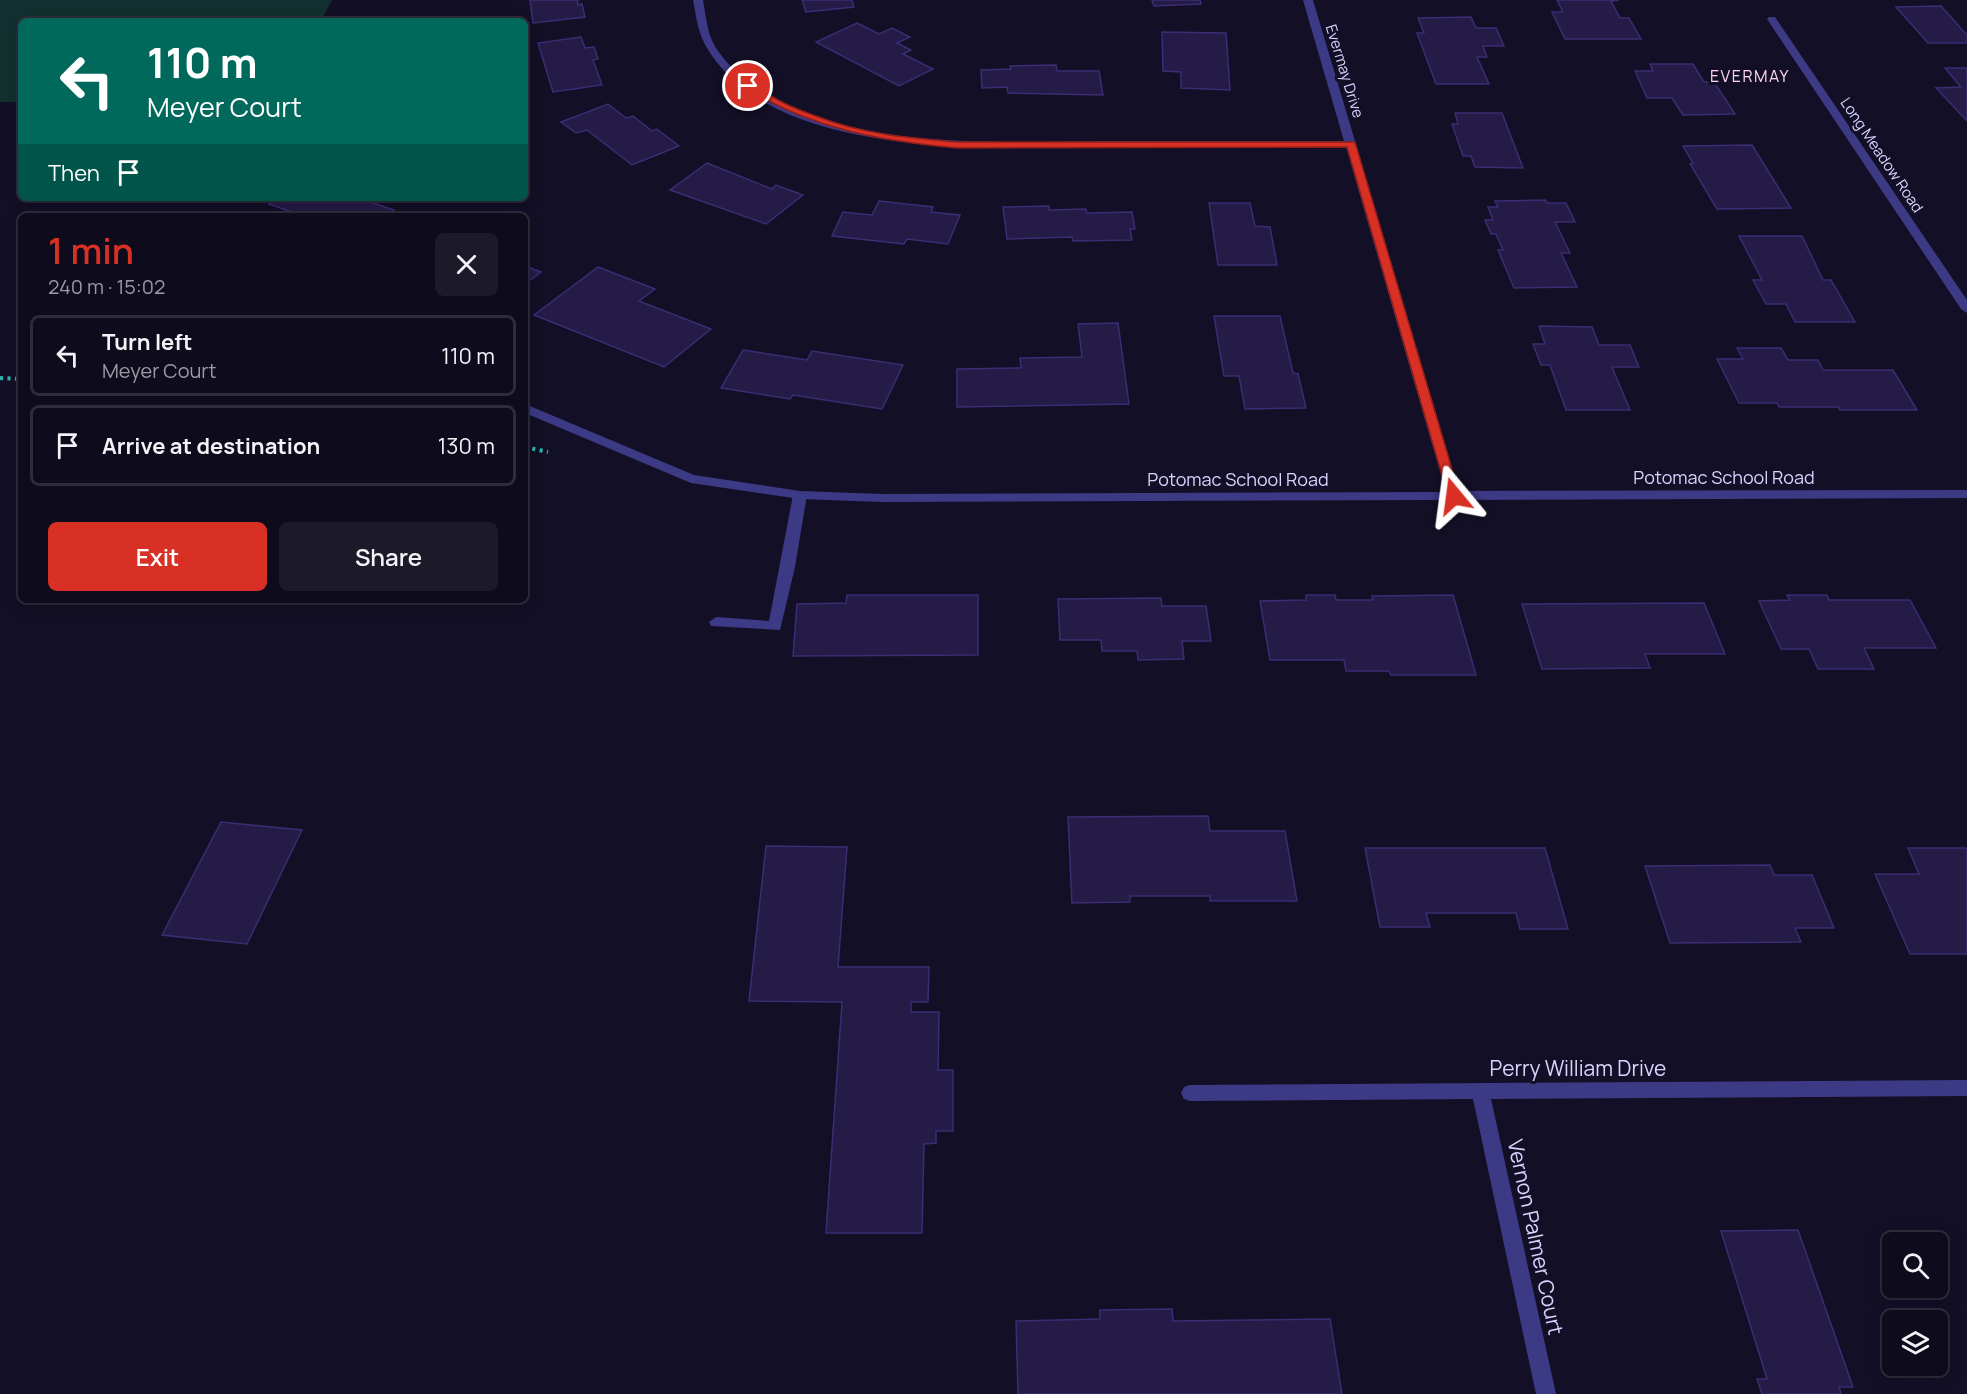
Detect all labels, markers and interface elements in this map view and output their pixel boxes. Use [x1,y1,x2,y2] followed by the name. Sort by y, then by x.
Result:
[1321,22,1369,120] street label: Evermay Drive
[147,33,258,91] text: 110 m
[48,42,126,120] icon: left
[722,60,773,111] pin
[1710,65,1790,87] district label: EVERMAY
[731,69,764,102] icon: arrive
[147,88,302,125] text: Meyer Court
[1836,93,1928,217] street label: Long Meadow Road
[112,156,145,189] icon: arrive
[48,158,100,188] text: Then
[48,226,134,275] text: 1 min
[435,233,498,296] button: close
[48,273,165,300] text: 240 m · 15:02
[102,327,192,357] text: Turn left
[51,339,84,372] icon: left
[441,341,495,371] text: 110 m
[102,357,217,384] text: Meyer Court
[51,429,84,462] icon: arrive
[102,431,320,461] text: Arrive at destination
[438,431,495,461] text: 130 m
[1422,464,1486,528] position arrow
[1633,465,1815,489] street label: Potomac School Road
[1147,467,1329,491] street label: Potomac School Road
[48,522,267,591] button: Exit
[279,522,498,591] button: Share
[1490,1054,1666,1082] street label: Perry William Drive
[1502,1137,1570,1337] street label: Vernon Palmer Court
[1882,1232,1948,1376] map controls
[1882,1232,1948,1298] button: search
[1882,1310,1948,1376] button: layers

